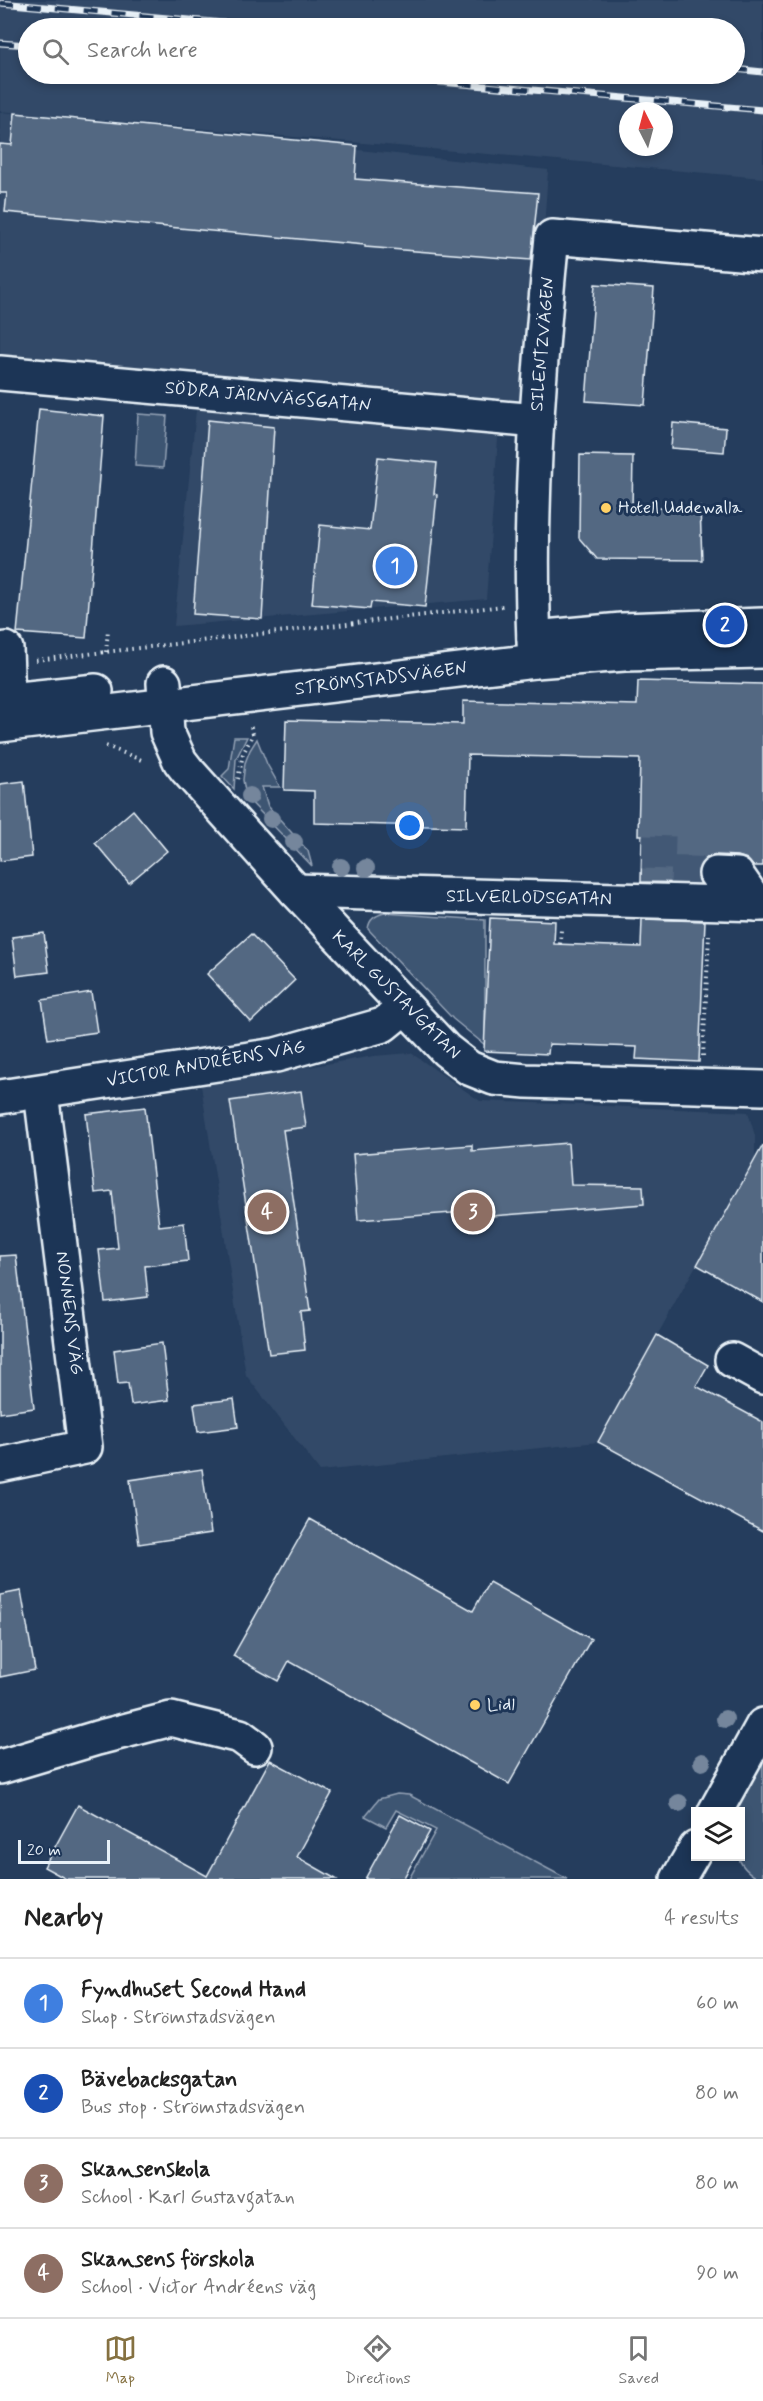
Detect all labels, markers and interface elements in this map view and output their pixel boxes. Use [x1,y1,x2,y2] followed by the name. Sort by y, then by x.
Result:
[18,18,745,84] search box
[39,35,72,68] icon: search
[87,37,198,65] text: Search here
[619,102,673,156] north arrow
[525,276,561,412] street label: SILENTZVÄGEN
[164,376,372,418] street label: SÖDRA JÄRNVÄGSGATAN
[618,496,742,520] place label: Hotell Uddewalla
[599,501,613,515] marker: Hotell Uddewalla
[376,544,414,588] pin: 1
[706,602,744,648] pin: 2
[293,657,469,701] street label: STRÖMSTADSVÄGEN
[395,811,424,840] your location
[446,885,612,911] street label: SILVERLODSGATAN
[326,925,466,1065] street label: KARL GUSTAVGATAN
[105,1035,307,1093] street label: VICTOR ANDRÉENS VÄG
[248,1190,286,1234] pin: 4
[454,1190,492,1234] pin: 3
[50,1250,88,1376] street label: NONNENS VÄG
[487,1693,515,1717] place label: Lidl
[468,1698,482,1712] marker: Lidl
[691,1807,745,1861] map controls
[691,1807,745,1861] button: layers
[18,1837,110,1864] scale bar
[27,1840,61,1861] text: 20 m
[24,1901,103,1935] text: Nearby
[664,1905,739,1932] text: 4 results
[81,1976,306,2004] text: Fyndhuset Second Hand
[39,1990,48,2017] text: 1
[696,1990,739,2017] text: 60 m
[81,2004,276,2031] text: Shop · Strömstadsvägen
[81,2066,237,2094] text: Bävebacksgatan
[39,2080,48,2107] text: 2
[695,2080,739,2107] text: 80 m
[81,2094,305,2121] text: Bus stop · Strömstadsvägen
[81,2156,211,2184] text: Skansenskola
[39,2170,48,2197] text: 3
[695,2170,739,2197] text: 80 m
[81,2184,295,2211] text: School · Karl Gustavgatan
[81,2246,255,2274] text: Skansens förskola
[38,2260,49,2287] text: 4
[696,2260,739,2287] text: 90 m
[81,2274,316,2301] text: School · Victor Andréens väg
[104,2332,137,2389] tab: Map
[345,2332,411,2389] tab: Directions
[619,2332,659,2389] tab: Saved

